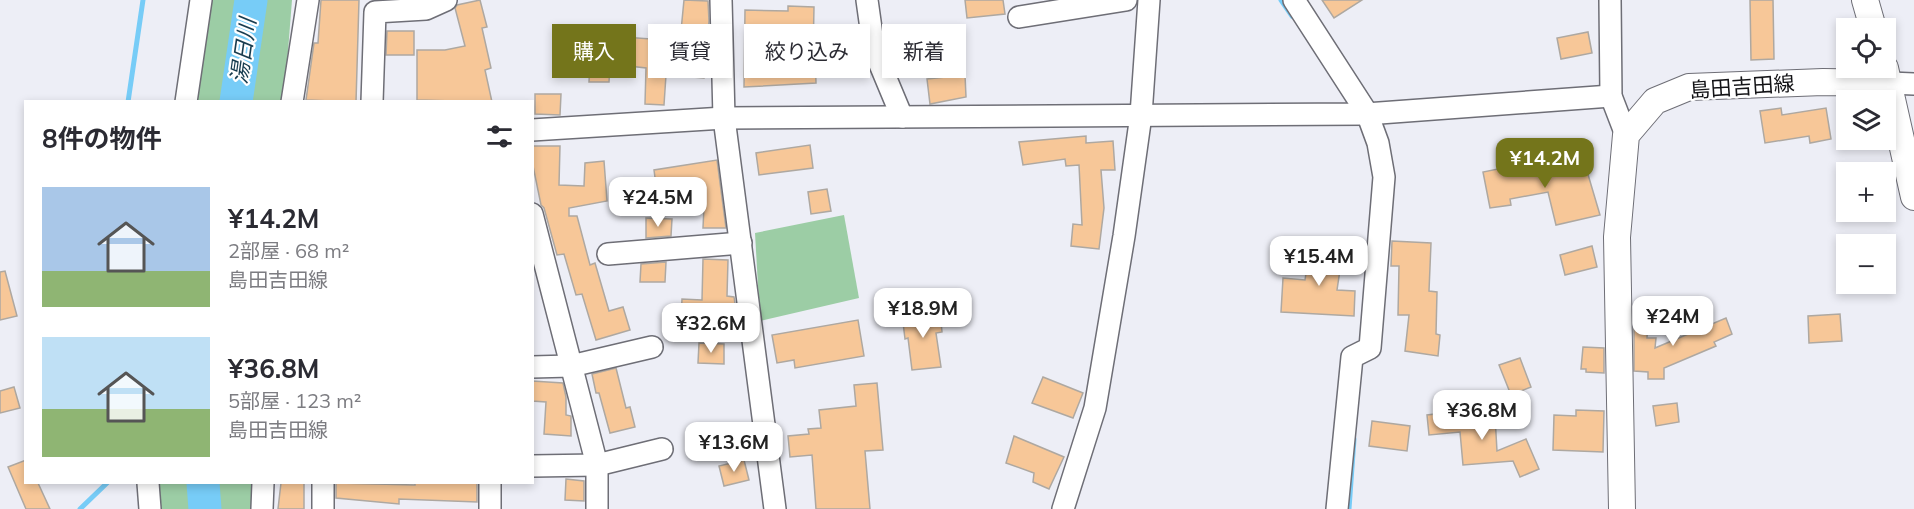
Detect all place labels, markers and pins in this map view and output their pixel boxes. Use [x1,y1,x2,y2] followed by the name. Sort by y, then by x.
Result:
[1496,138,1594,189] pin: ¥14.2M
[609,177,707,228] pin: ¥24.5M
[1270,236,1368,287] pin: ¥15.4M
[874,288,972,339] pin: ¥18.9M
[1637,296,1709,347] pin: ¥24M
[662,303,760,354] pin: ¥32.6M
[1433,390,1531,441] pin: ¥36.8M
[685,422,783,473] pin: ¥13.6M

